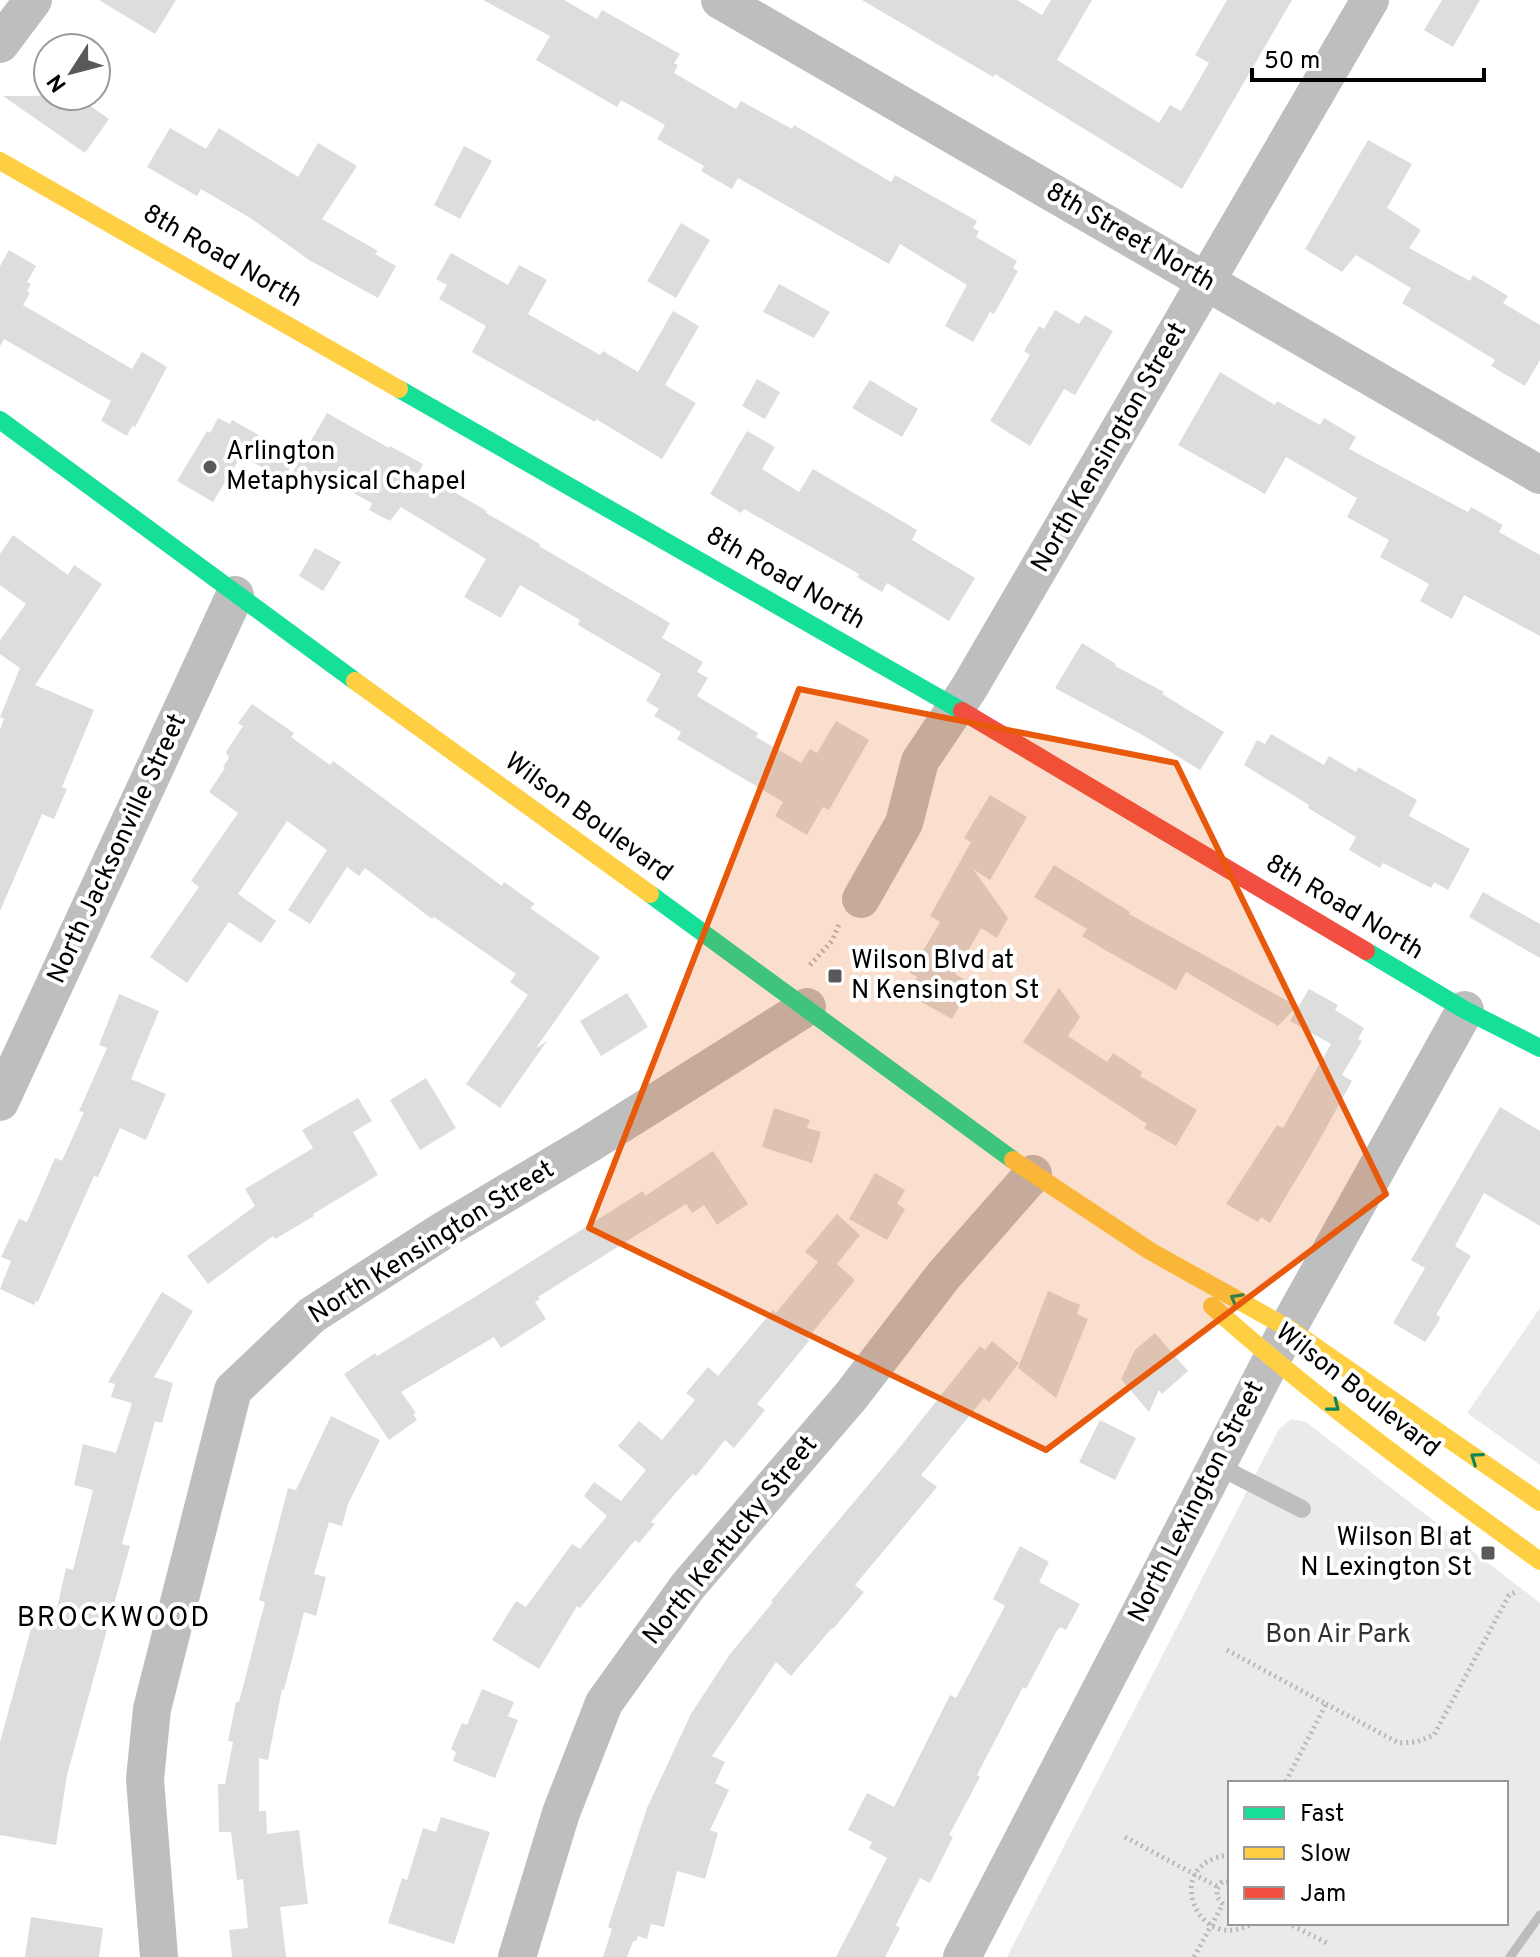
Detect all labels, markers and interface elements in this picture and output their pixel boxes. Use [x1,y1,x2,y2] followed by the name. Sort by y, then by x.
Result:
[32,32,112,112] north arrow
[1252,32,1484,82] scale bar
[1264,47,1320,77] text: 50 m
[42,68,73,97] text: N
[1039,176,1221,300] street label: 8th Street North
[136,198,308,316] street label: 8th Road North
[1025,317,1195,579] street label: North Kensington Street
[226,436,466,499] place label: Arlington Metaphysical Chapel
[201,458,219,476] marker: Arlington Metaphysical Chapel
[699,520,871,638] street label: 8th Road North
[41,709,195,989] street label: North Jacksonville Street
[497,746,679,890] street label: Wilson Boulevard
[1259,848,1429,968] street label: 8th Road North
[851,945,1039,1008] place label: Wilson Blvd at N Kensington St
[826,967,844,985] marker: Wilson Blvd at N Kensington St
[303,1154,561,1332] street label: North Kensington Street
[1230,1293,1245,1309] one-way arrow
[1268,1316,1446,1466] street label: Wilson Boulevard
[1122,1376,1272,1628] street label: North Lexington Street
[1325,1396,1340,1410] one-way arrow
[636,1430,826,1652] street label: North Kentucky Street
[1471,1453,1485,1468] one-way arrow
[1300,1522,1472,1585] place label: Wilson Bl at N Lexington St
[1479,1544,1497,1562] marker: Wilson Bl at N Lexington St
[17,1601,211,1637] district label: BROCKWOOD
[1265,1619,1411,1652] park label: Bon Air Park
[1228,1781,1508,1925] legend
[1300,1800,1344,1830] text: Fast
[1300,1840,1351,1870] text: Slow
[1300,1880,1346,1910] text: Jam

